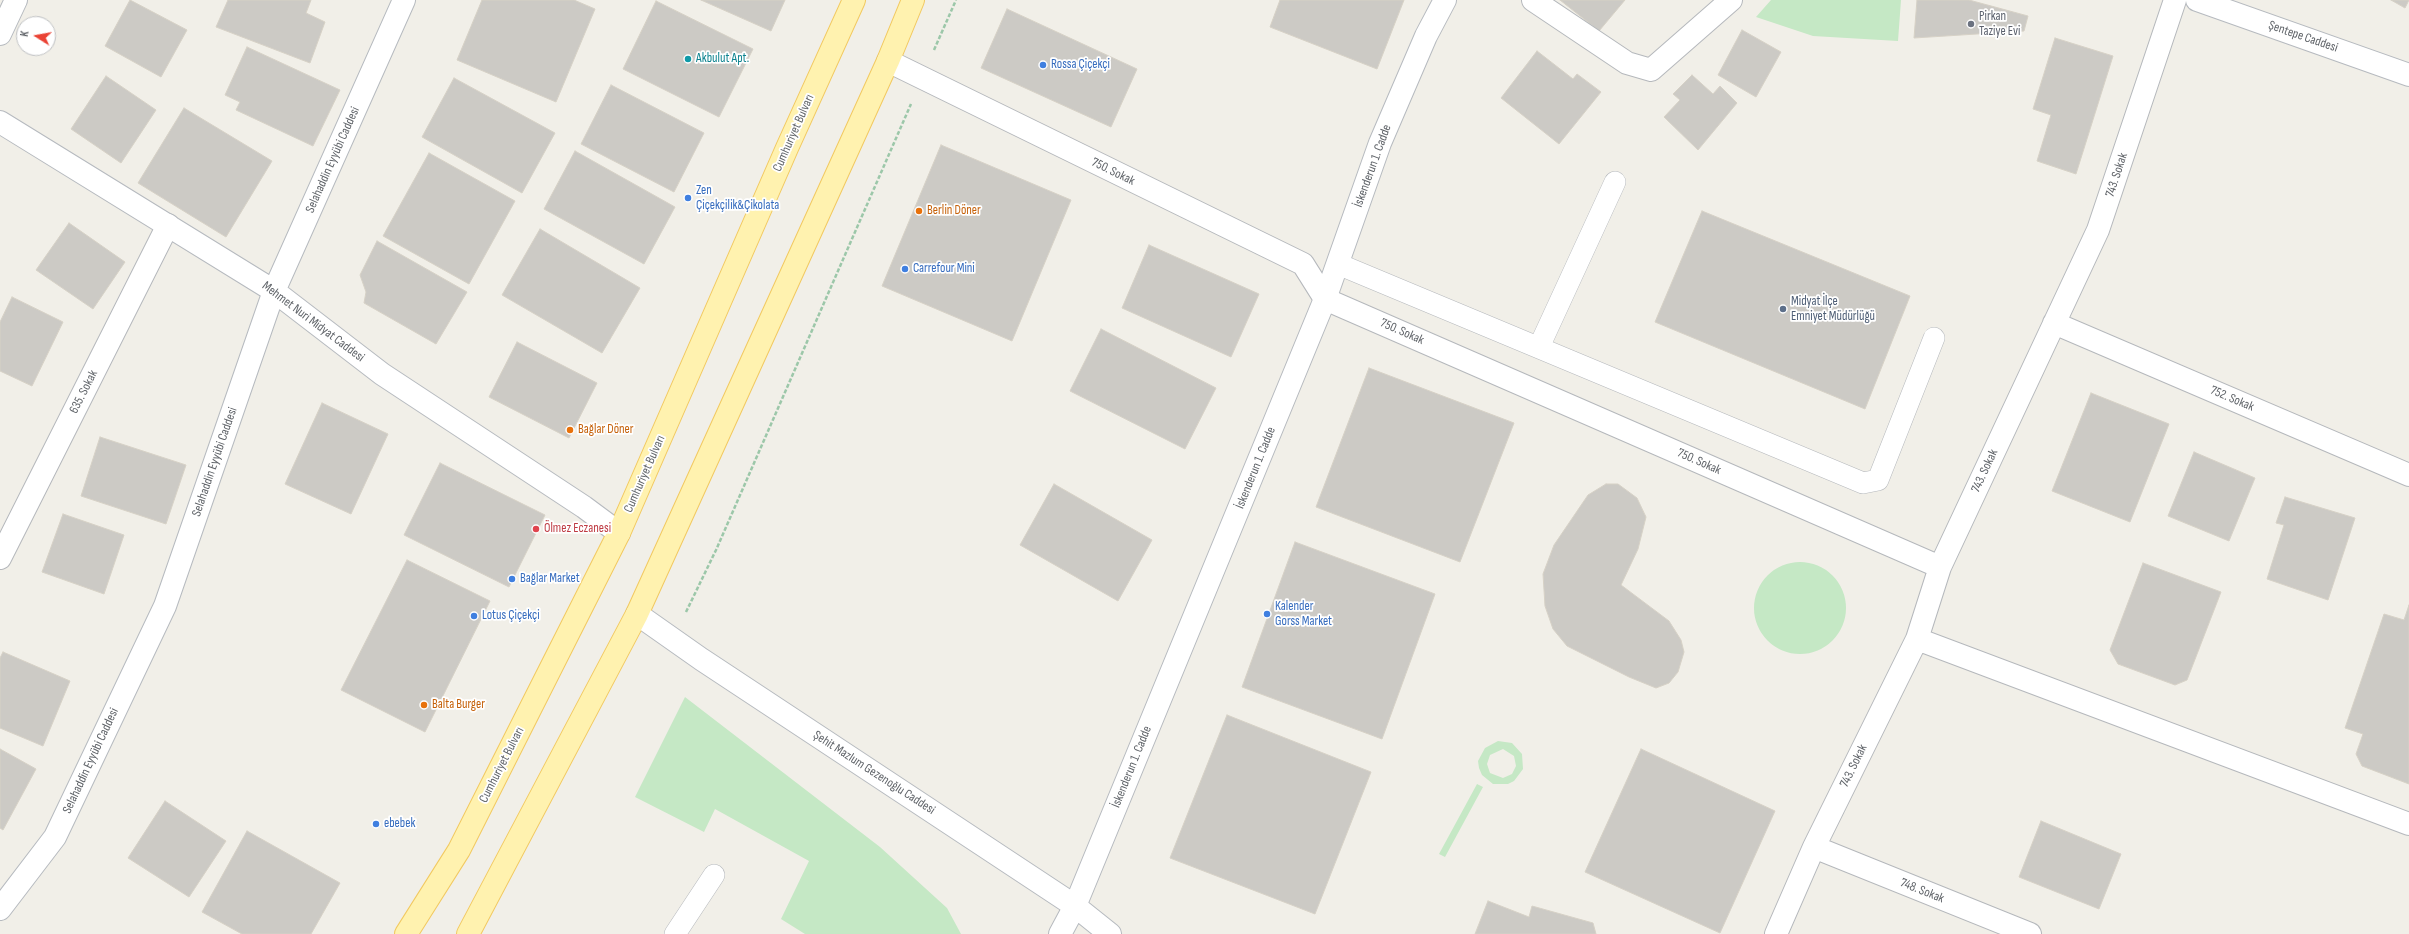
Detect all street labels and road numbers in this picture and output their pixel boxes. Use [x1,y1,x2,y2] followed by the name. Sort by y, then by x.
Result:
[2266,18,2340,56] street label: Şentepe Caddesi
[770,92,818,174] street label: Cumhuriyet Bulvarı
[303,104,363,216] street label: Selahaddin Eyyübi Caddesi
[1351,123,1395,209] street label: İskenderun 1. Cadde
[2102,151,2132,199] street label: 743. Sokak
[1089,155,1137,189] street label: 750. Sokak
[259,278,367,366] street label: Mehmet Nuri Midyat Caddesi
[1378,315,1426,349] street label: 750. Sokak
[66,368,102,416] street label: 635. Sokak
[2208,383,2256,415] street label: 752. Sokak
[189,405,241,519] street label: Selahaddin Eyyübi Caddesi
[1232,425,1280,511] street label: İskenderun 1. Cadde
[621,433,669,515] street label: Cumhuriyet Bulvarı
[1675,445,1723,479] street label: 750. Sokak
[1968,447,2002,495] street label: 743. Sokak
[60,706,122,816] street label: Selahaddin Eyyübi Caddesi
[1108,724,1156,810] street label: İskenderun 1. Cadde
[476,725,528,805] street label: Cumhuriyet Bulvarı
[810,728,938,818] street label: Şehit Mazlum Gezenoğlu Caddesi
[1837,742,1871,790] street label: 743. Sokak
[1898,875,1946,907] street label: 748. Sokak

